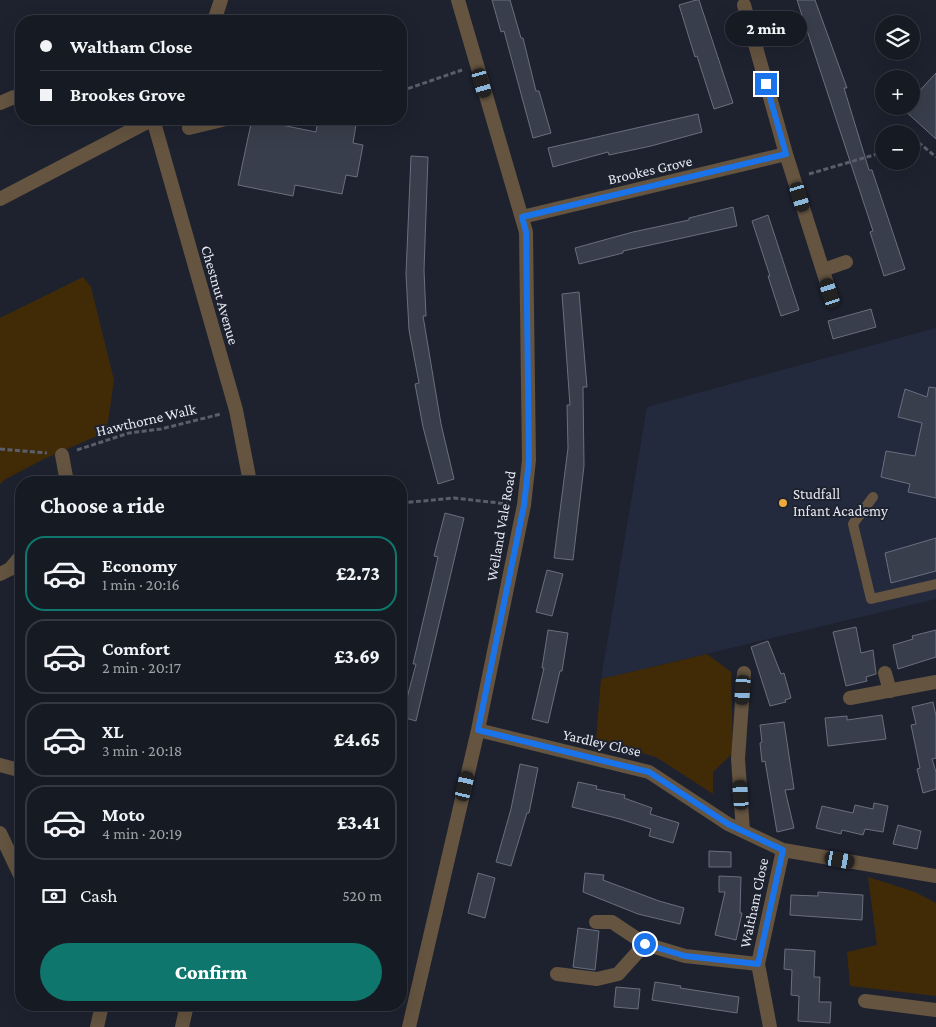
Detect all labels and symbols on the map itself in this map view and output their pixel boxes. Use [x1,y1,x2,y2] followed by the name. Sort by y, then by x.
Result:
[725,12,807,46] callout: 2 min
[470,67,493,99] car
[755,73,777,95] route end
[606,152,694,187] street label: Brookes Grove
[788,180,811,214] car
[198,244,242,347] street label: Chestnut Avenue
[818,276,841,310] car
[94,401,198,439] street label: Hawthorne Walk
[483,469,519,582] street label: Welland Vale Road
[793,486,888,520] place label: Studfall Infant Academy
[777,497,789,509] marker: Studfall Infant Academy
[734,675,751,705] car
[561,726,643,761] street label: Yardley Close
[454,770,475,802] car
[732,780,749,810] car
[823,850,856,870] car
[737,856,771,949] street label: Waltham Close
[634,933,656,955] route start

